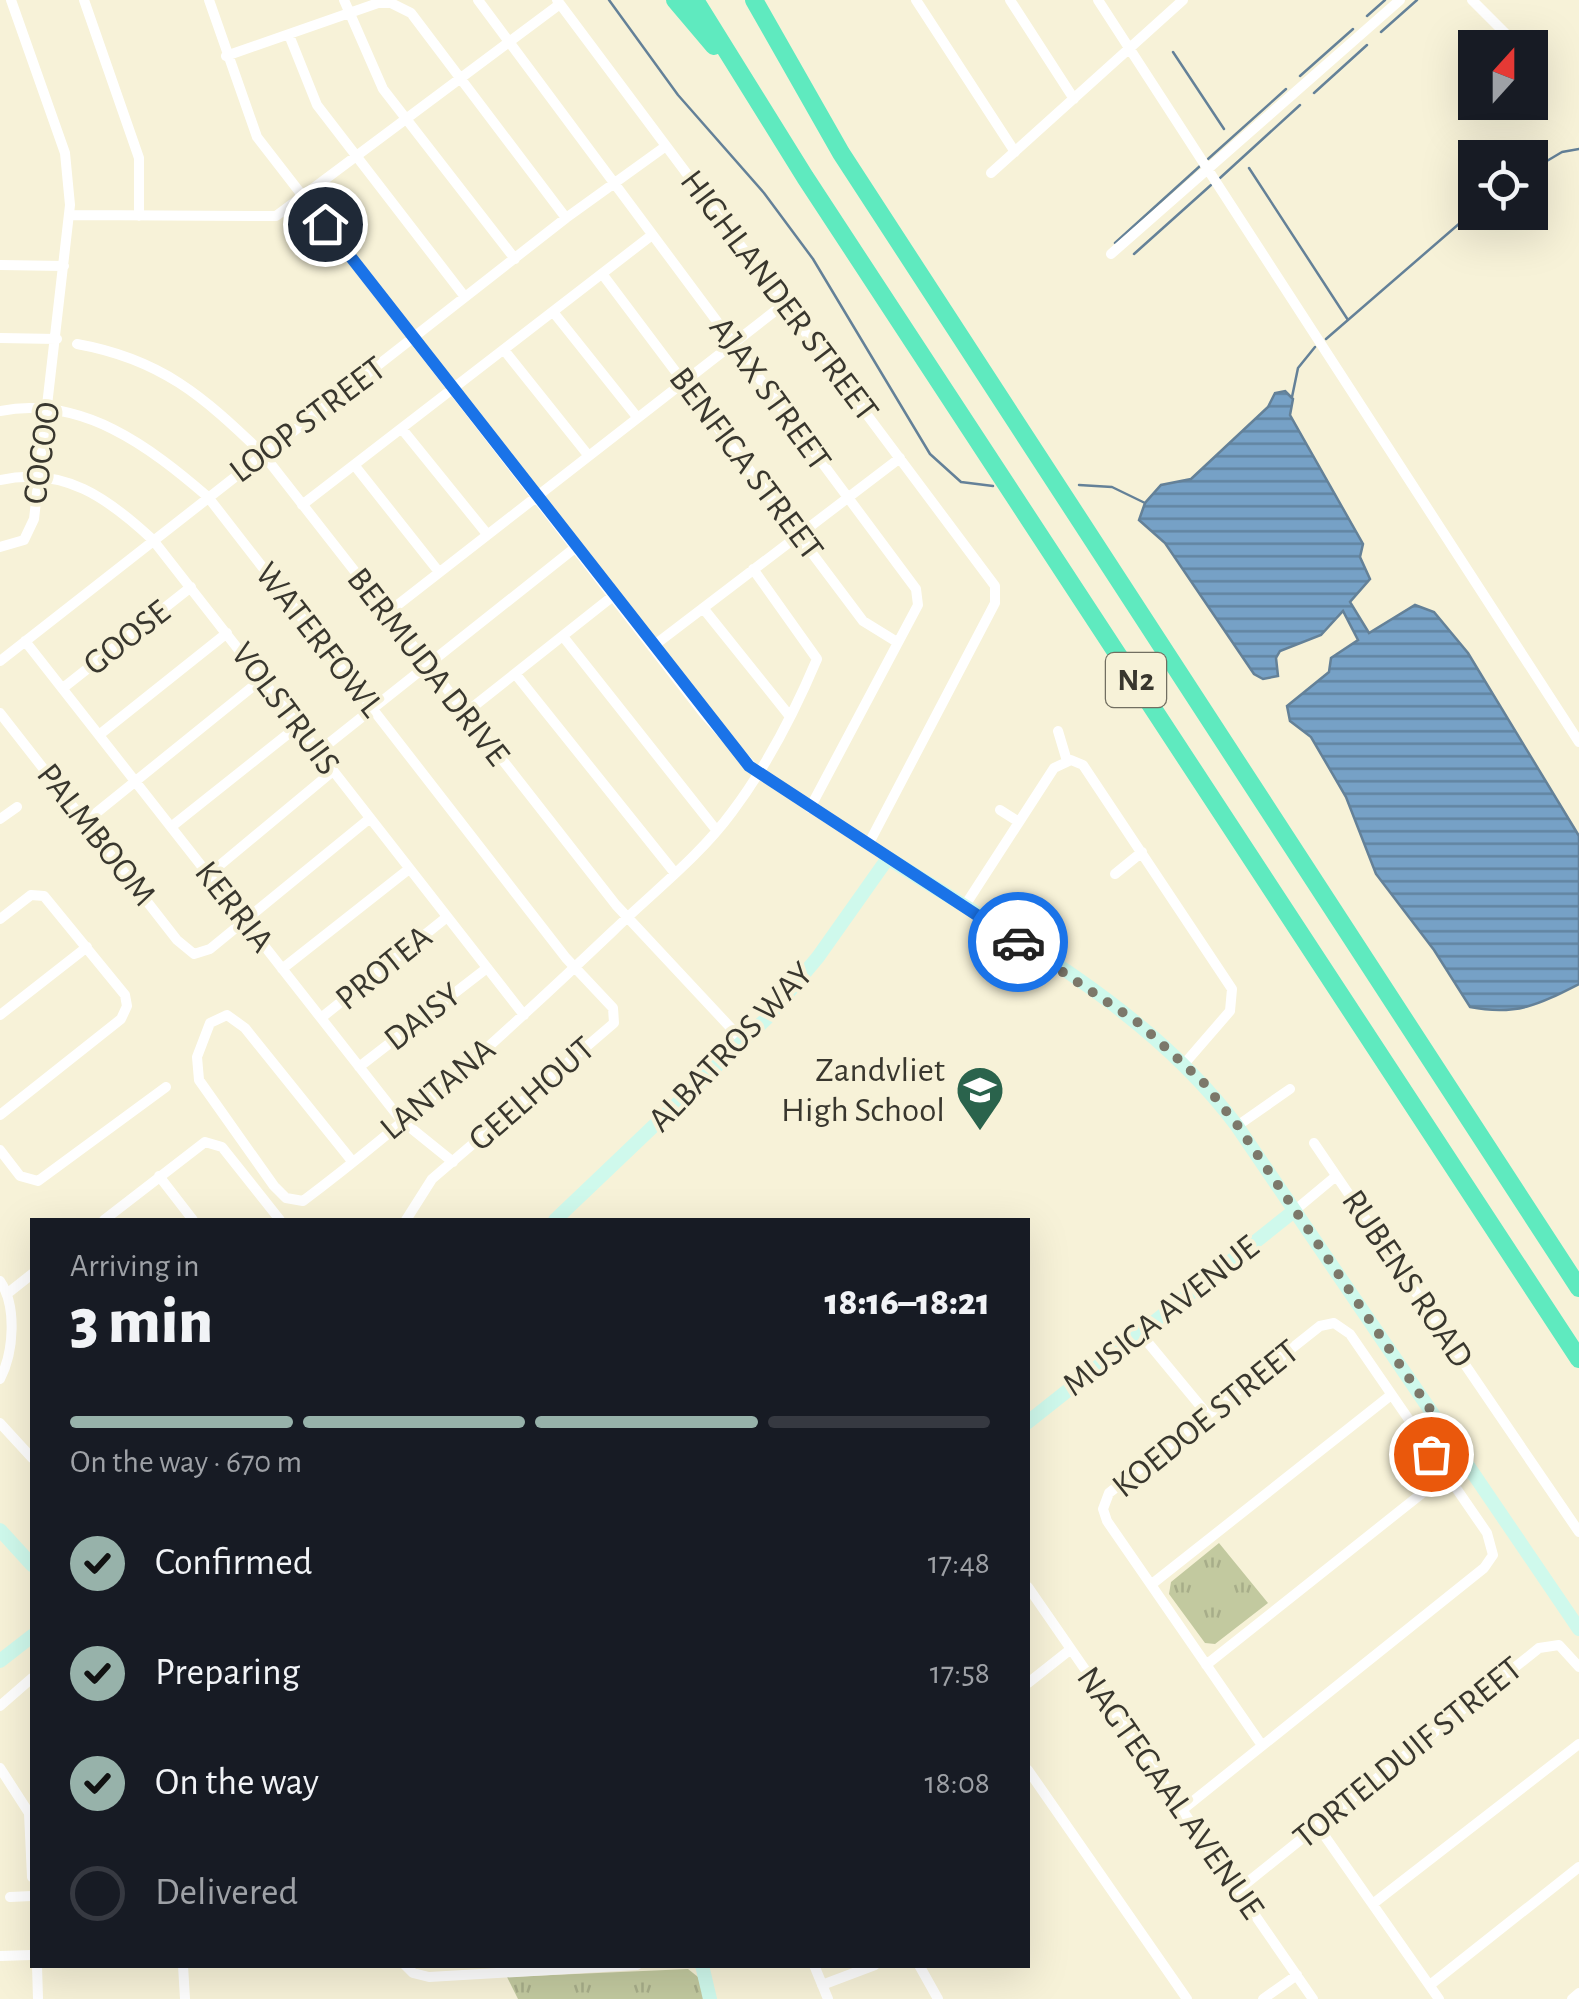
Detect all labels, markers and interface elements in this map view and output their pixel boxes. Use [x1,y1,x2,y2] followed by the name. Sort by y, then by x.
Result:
[1458,30,1548,120] north arrow
[1458,30,1548,230] map controls
[1458,140,1548,230] button: locate
[673,164,885,428] street label: HIGHLANDER STREET
[283,182,368,267] pin
[298,197,353,252] icon: home
[703,311,837,477] street label: AJAX STREET
[224,350,392,490] street label: LOOP STREET
[662,361,830,567] street label: BENFICA STREET
[18,400,66,506] street label: COCOO
[248,556,390,724] street label: WATERFOWL
[340,562,516,773] street label: BERMUDA DRIVE
[77,594,177,682] street label: GOOSE
[224,636,346,782] street label: VOLSTRUIS
[1106,653,1166,707] road number: N2
[30,757,162,913] street label: PALMBOOM
[188,855,280,959] street label: KERRIA
[968,892,1068,992] courier
[991,915,1046,970] icon: car
[329,919,439,1017] street label: PROTEA
[642,956,820,1138] street label: ALBATROS WAY
[378,977,468,1057] street label: DAISY
[462,1030,602,1158] street label: GEELHOUT
[374,1031,502,1147] street label: LANTANA
[781,1053,945,1128] place label: Zandvliet High School
[954,1064,1006,1132] school or university icon: Zandvliet High School
[1335,1184,1479,1374] street label: RUBENS ROAD
[1057,1229,1266,1403] street label: MUSICA AVENUE
[70,1250,199,1282] text: Arriving in
[825,1284,990,1322] text: 18:16–18:21
[70,1290,213,1355] text: 3 min
[1106,1334,1306,1504] street label: KOEDOE STREET
[1389,1412,1474,1497] pin
[1404,1427,1459,1482] icon: bag
[70,1446,302,1478] text: On the way · 670 m
[70,1536,125,1591] icon: check
[155,1544,312,1582] text: Confirmed
[928,1547,990,1579] text: 17:48
[70,1646,125,1701] icon: check
[1287,1650,1529,1856] street label: TORTELDUIF STREET
[155,1654,300,1692] text: Preparing
[930,1657,990,1689] text: 17:58
[1070,1661,1270,1925] street label: NAGTEGAAL AVENUE
[70,1756,125,1811] icon: check
[155,1764,319,1802] text: On the way
[924,1767,990,1799] text: 18:08
[155,1874,298,1912] text: Delivered

